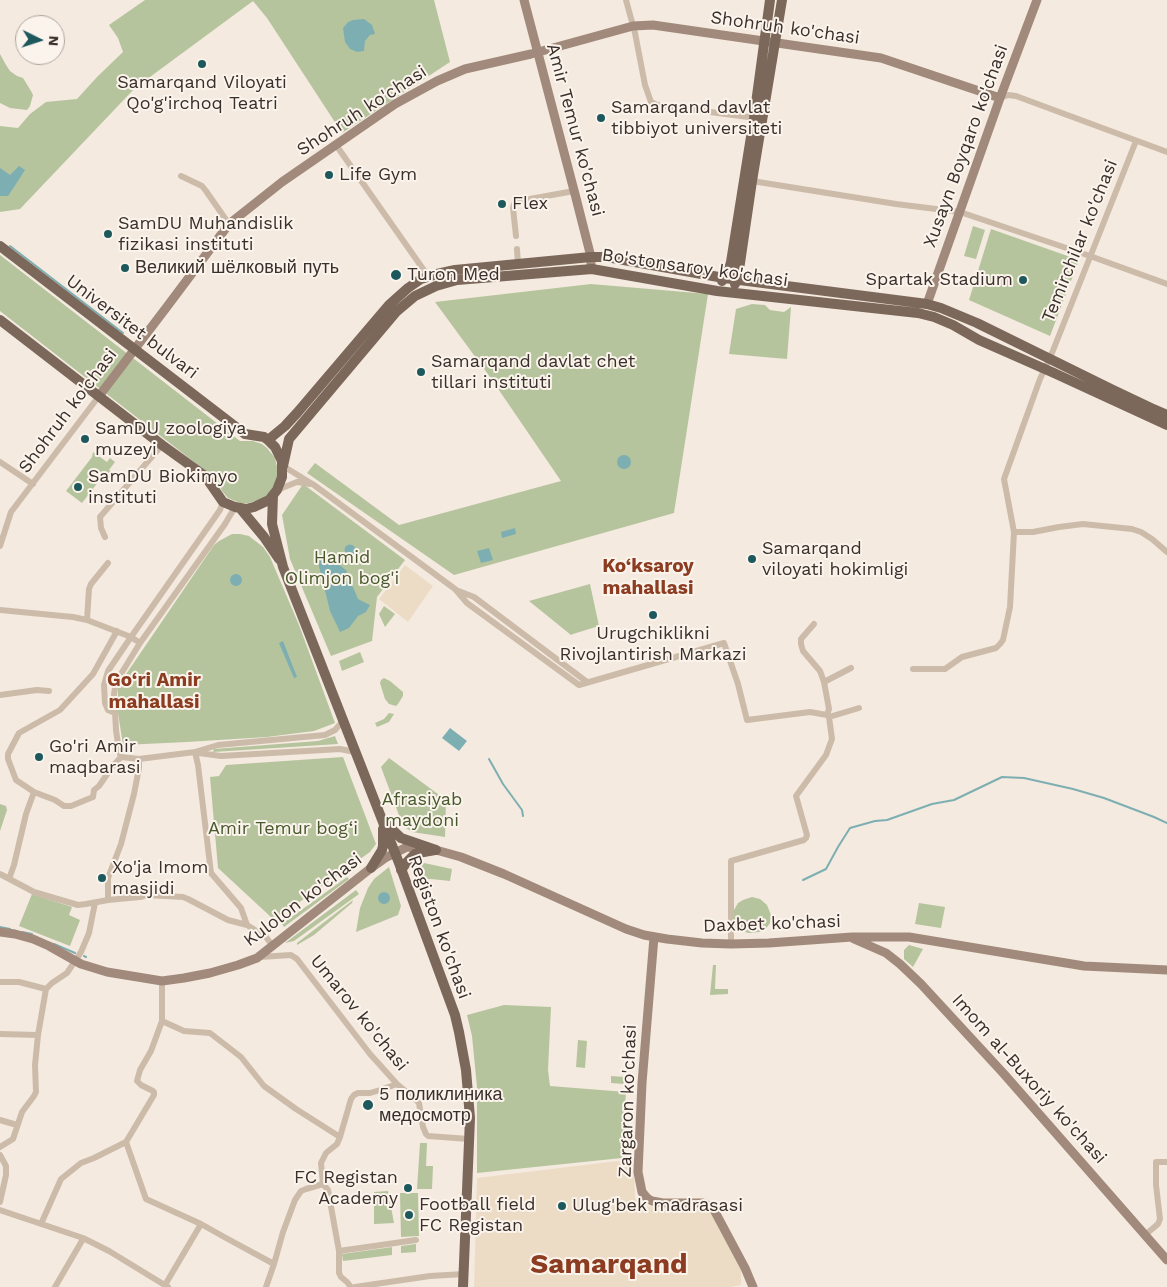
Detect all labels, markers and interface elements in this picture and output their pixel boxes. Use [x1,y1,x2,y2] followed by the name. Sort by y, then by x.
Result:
[709,7,861,49] street label: Shohruh ko'chasi
[15,15,65,65] north arrow
[46,35,62,47] text: N
[542,41,608,219] street label: Amir Temur ko'chasi
[919,42,1013,250] street label: Xusayn Boyqaro ko'chasi
[196,58,208,70] marker: Samarqand Viloyati Qo'g'irchoq Teatri
[293,61,431,161] street label: Shohruh ko'chasi
[117,72,287,115] place label: Samarqand Viloyati Qo'g'irchoq Teatri
[611,97,782,140] place label: Samarqand davlat tibbiyot universiteti
[595,112,607,124] marker: Samarqand davlat tibbiyot universiteti
[1038,157,1122,325] street label: Temirchilar ko'chasi
[339,164,417,186] place label: Life Gym
[323,169,335,181] marker: Life Gym
[512,193,548,215] place label: Flex
[496,198,508,210] marker: Flex
[118,213,293,255] place label: SamDU Muhandislik fizikasi instituti
[102,228,114,240] marker: SamDU Muhandislik fizikasi instituti
[601,244,789,292] street label: Bo'stonsaroy ko'chasi
[135,257,339,279] place label: Великий шёлковый путь
[119,262,131,274] marker: Великий шёлковый путь
[407,264,500,286] place label: Turon Med
[389,268,403,282] marker: Turon Med
[866,269,1013,291] place label: Spartak Stadium
[62,270,202,384] street label: Universitet bulvari
[1017,274,1029,286] marker: Spartak Stadium
[14,345,122,477] street label: Shohruh ko'chasi
[431,351,635,394] place label: Samarqand davlat chet tillari instituti
[415,366,427,378] marker: Samarqand davlat chet tillari instituti
[95,418,246,460] place label: SamDU zoologiya muzeyi
[79,433,91,445] marker: SamDU zoologiya muzeyi
[88,466,238,508] place label: SamDU Biokimyo instituti
[72,481,84,493] marker: SamDU Biokimyo instituti
[762,538,908,580] place label: Samarqand viloyati hokimligi
[285,547,399,590] park label: Hamid Olimjon bog'i
[746,553,758,565] marker: Samarqand viloyati hokimligi
[602,555,694,599] district label: Ko‘ksaroy mahallasi
[647,609,659,621] marker: Urugchiklikni Rivojlantirish Markazi
[560,623,746,666] place label: Urugchiklikni Rivojlantirish Markazi
[107,669,201,713] district label: Go‘ri Amir mahallasi
[49,736,141,779] place label: Go'ri Amir maqbarasi
[33,751,45,763] marker: Go'ri Amir maqbarasi
[382,789,462,832] park label: Afrasiyab maydoni
[208,818,358,840] park label: Amir Temur bog‘i
[240,849,366,951] street label: Kulolon ko'chasi
[403,852,475,1002] street label: Registon ko'chasi
[112,857,208,900] place label: Xo'ja Imom masjidi
[96,872,108,884] marker: Xo'ja Imom masjidi
[703,911,841,937] street label: Daxbet ko'chasi
[306,951,412,1075] street label: Umarov ko'chasi
[947,990,1111,1168] street label: Imom al-Buxoriy ko'chasi
[615,1024,641,1178] street label: Zargaron ko'chasi
[379,1084,502,1126] place label: 5 поликлиника медосмотр
[361,1098,375,1112] marker: 5 поликлиника медосмотр
[294,1167,398,1210] place label: FC Registan Academy
[402,1182,414,1194] marker: FC Registan Academy
[419,1194,536,1236] place label: Football field FC Registan
[572,1195,743,1217] place label: Ulug'bek mаdrаsasi
[556,1200,568,1212] marker: Ulug'bek mаdrаsasi
[403,1209,415,1221] marker: Football field FC Registan
[530,1248,688,1282] district label: Samarqand

